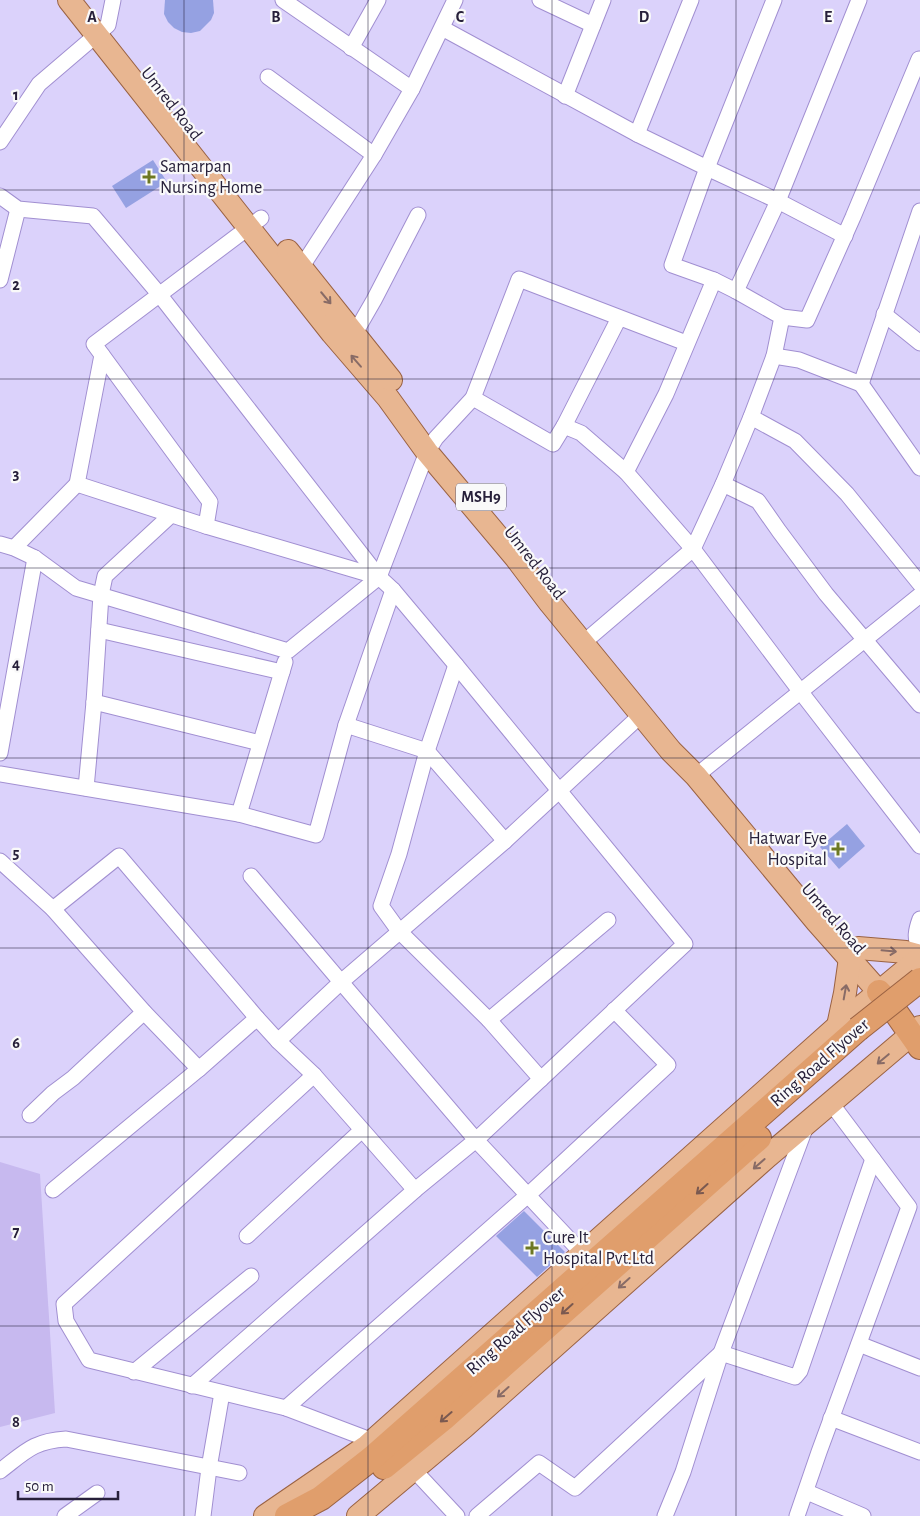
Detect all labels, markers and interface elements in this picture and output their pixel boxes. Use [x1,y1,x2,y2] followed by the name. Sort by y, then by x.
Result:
[87,9,97,25] text: A
[271,9,281,25] text: B
[456,9,465,25] text: C
[639,9,650,25] text: D
[824,9,832,25] text: E
[137,64,205,144] street label: Umred Road
[13,87,19,103] text: 1
[160,158,262,197] place label: Samarpan Nursing Home
[142,170,156,184] marker: Samarpan Nursing Home
[12,277,20,293] text: 2
[320,291,331,304] one-way arrow
[351,355,362,368] one-way arrow
[13,466,20,482] text: 3
[456,484,506,511] road number: MSH9
[500,523,568,603] street label: Umred Road
[12,656,20,672] text: 4
[748,830,827,869] place label: Hatwar Eye Hospital
[831,842,845,856] marker: Hatwar Eye Hospital
[13,845,20,861] text: 5
[798,880,868,958] street label: Umred Road
[881,946,897,956] one-way arrow
[840,984,850,1000] one-way arrow
[767,1015,873,1110] street label: Ring Road Flyover
[12,1035,20,1051] text: 6
[876,1053,889,1064] one-way arrow
[752,1158,765,1170] one-way arrow
[695,1184,708,1195] one-way arrow
[13,1224,20,1240] text: 7
[543,1229,654,1268] place label: Cure It Hospital Pvt.Ltd
[525,1241,539,1255] marker: Cure It Hospital Pvt.Ltd
[618,1277,631,1289] one-way arrow
[463,1283,569,1378] street label: Ring Road Flyover
[561,1303,574,1315] one-way arrow
[497,1386,510,1397] one-way arrow
[439,1411,452,1423] one-way arrow
[12,1414,20,1430] text: 8
[18,1468,118,1500] scale bar
[25,1479,54,1494] text: 50 m

